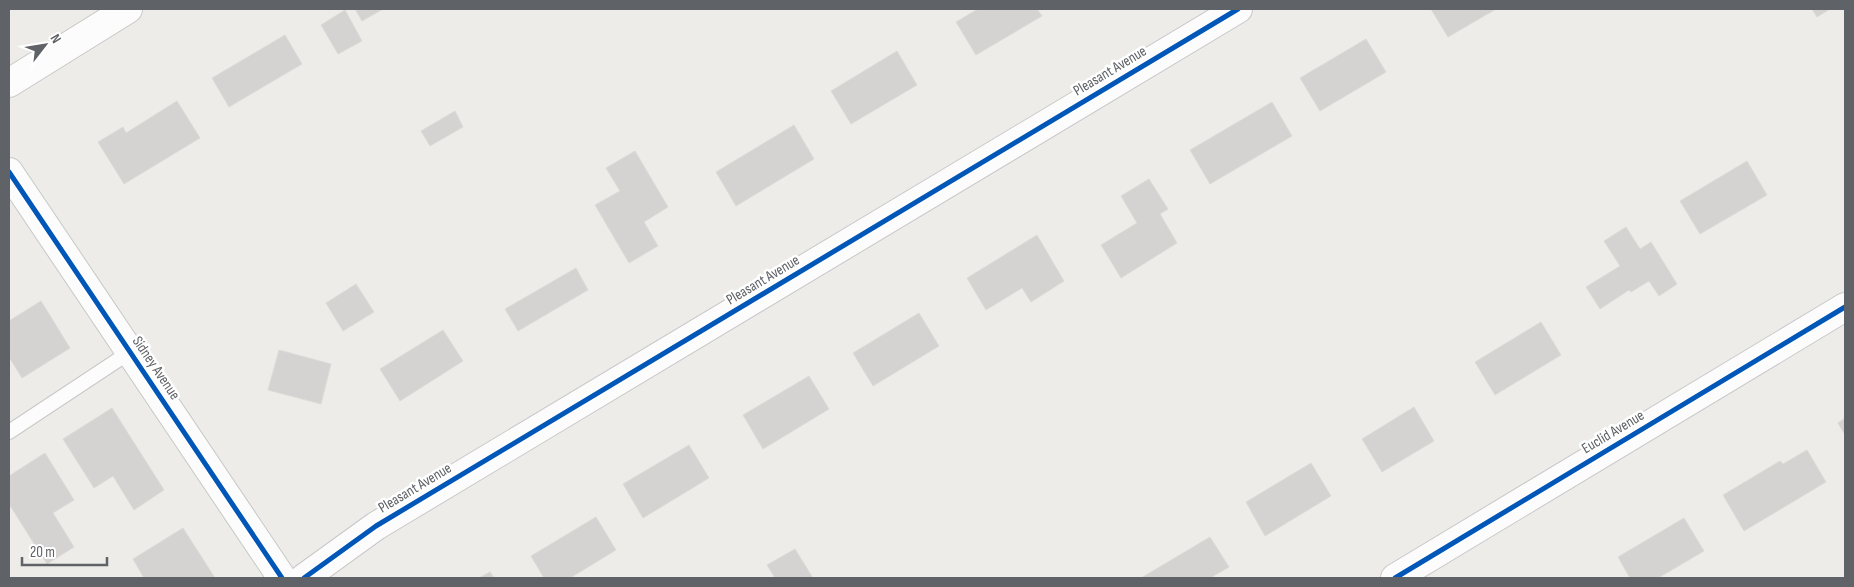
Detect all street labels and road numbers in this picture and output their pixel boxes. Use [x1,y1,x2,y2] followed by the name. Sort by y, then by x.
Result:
[1070,42,1150,100] street label: Pleasant Avenue
[723,251,803,309] street label: Pleasant Avenue
[128,333,184,403] street label: Sidney Avenue
[1578,406,1648,458] street label: Euclid Avenue
[375,459,455,517] street label: Pleasant Avenue

